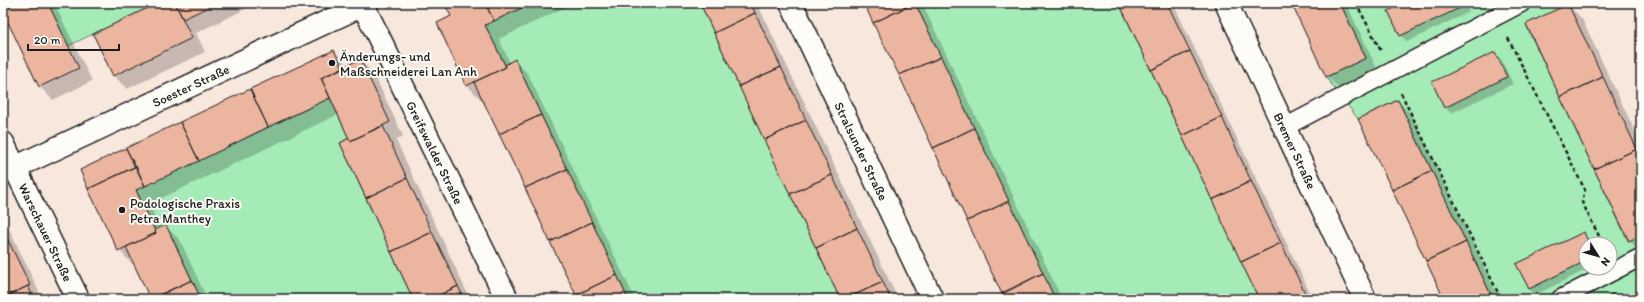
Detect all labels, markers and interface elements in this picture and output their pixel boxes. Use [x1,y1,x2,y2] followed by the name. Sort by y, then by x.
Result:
[28,26,119,52] scale bar
[34,33,61,47] text: 20 m
[340,49,477,79] place label: Änderungs- und Maßschneiderei Lan Anh
[327,58,337,68] marker: Änderungs- und Maßschneiderei Lan Anh
[150,61,232,110] street label: Soester Straße
[403,98,466,207] street label: Greifswalder Straße
[831,100,891,203] street label: Stralsunder Straße
[1270,110,1319,191] street label: Bremer Straße
[15,181,75,284] street label: Warschauer Straße
[130,196,240,226] place label: Podologische Praxis Petra Manthey
[117,205,127,215] marker: Podologische Praxis Petra Manthey
[1578,236,1618,276] north arrow
[1598,255,1613,269] text: N

